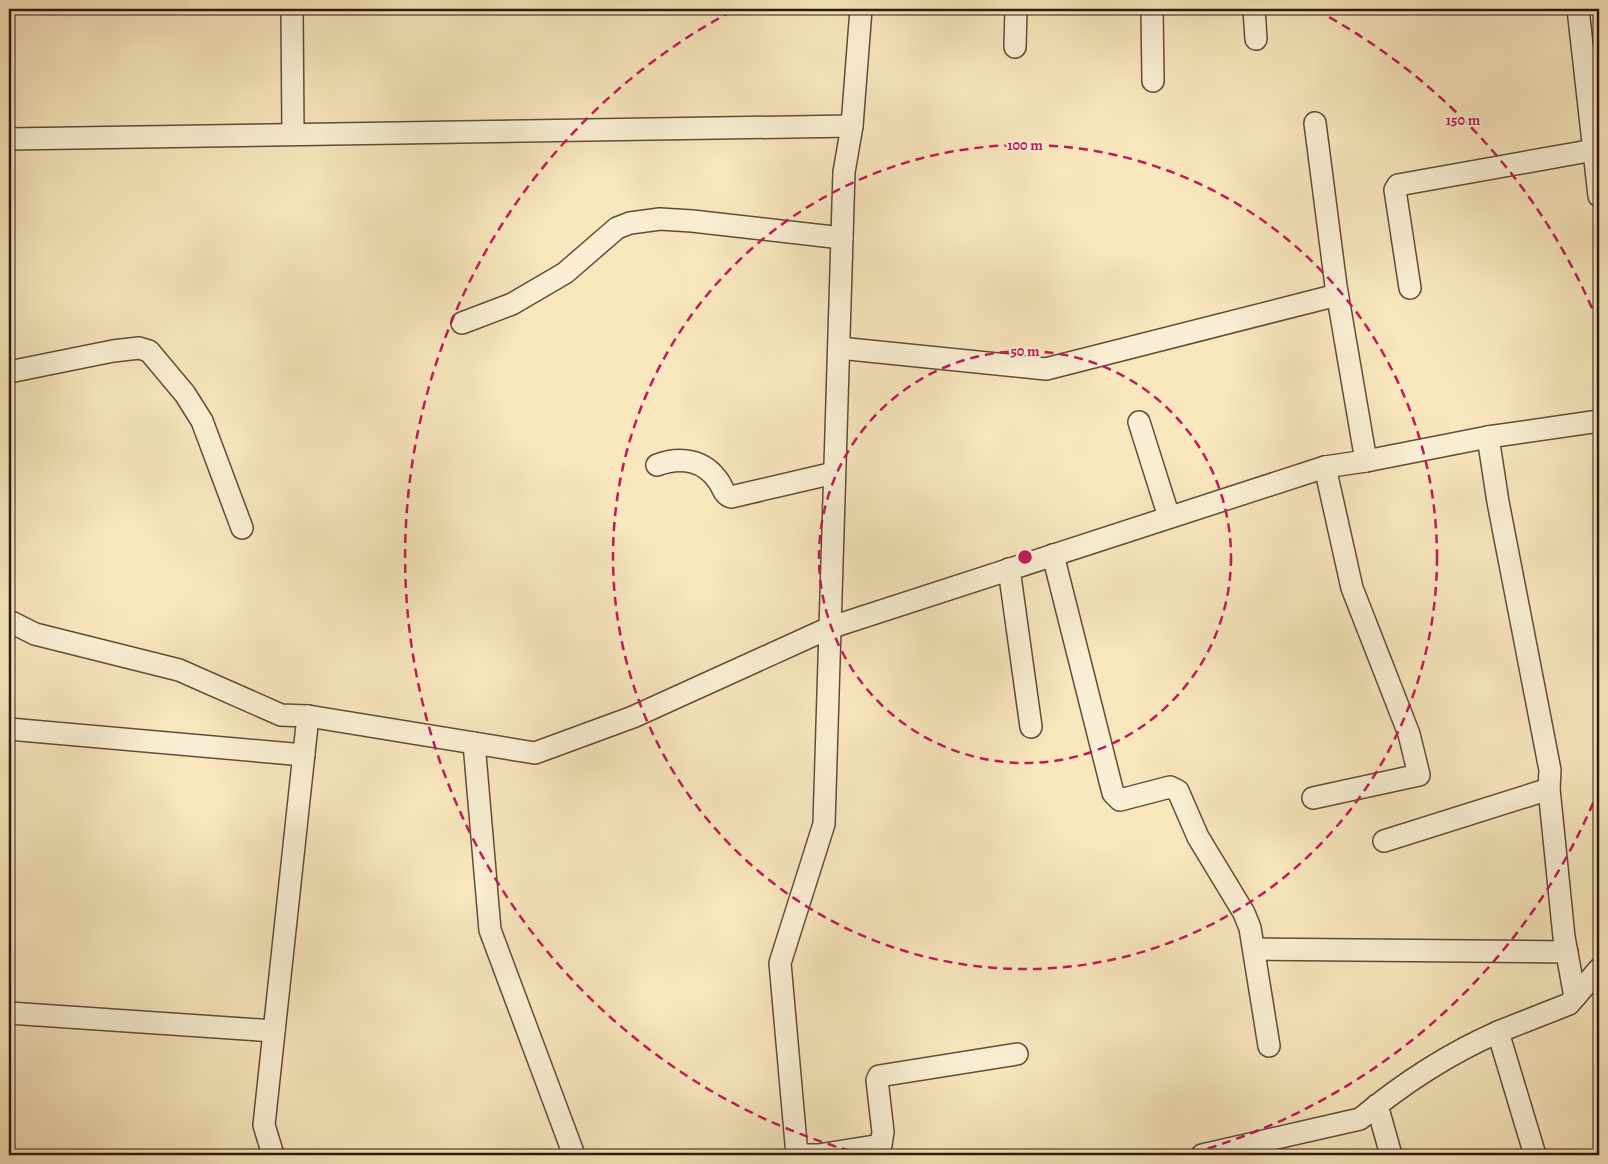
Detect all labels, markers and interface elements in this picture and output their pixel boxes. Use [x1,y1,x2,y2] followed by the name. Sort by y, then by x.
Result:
[1446,110,1481,130] text: 150 m
[1007,135,1043,155] text: 100 m
[1010,341,1040,361] text: 50 m
[1016,548,1034,566] centre of rings

